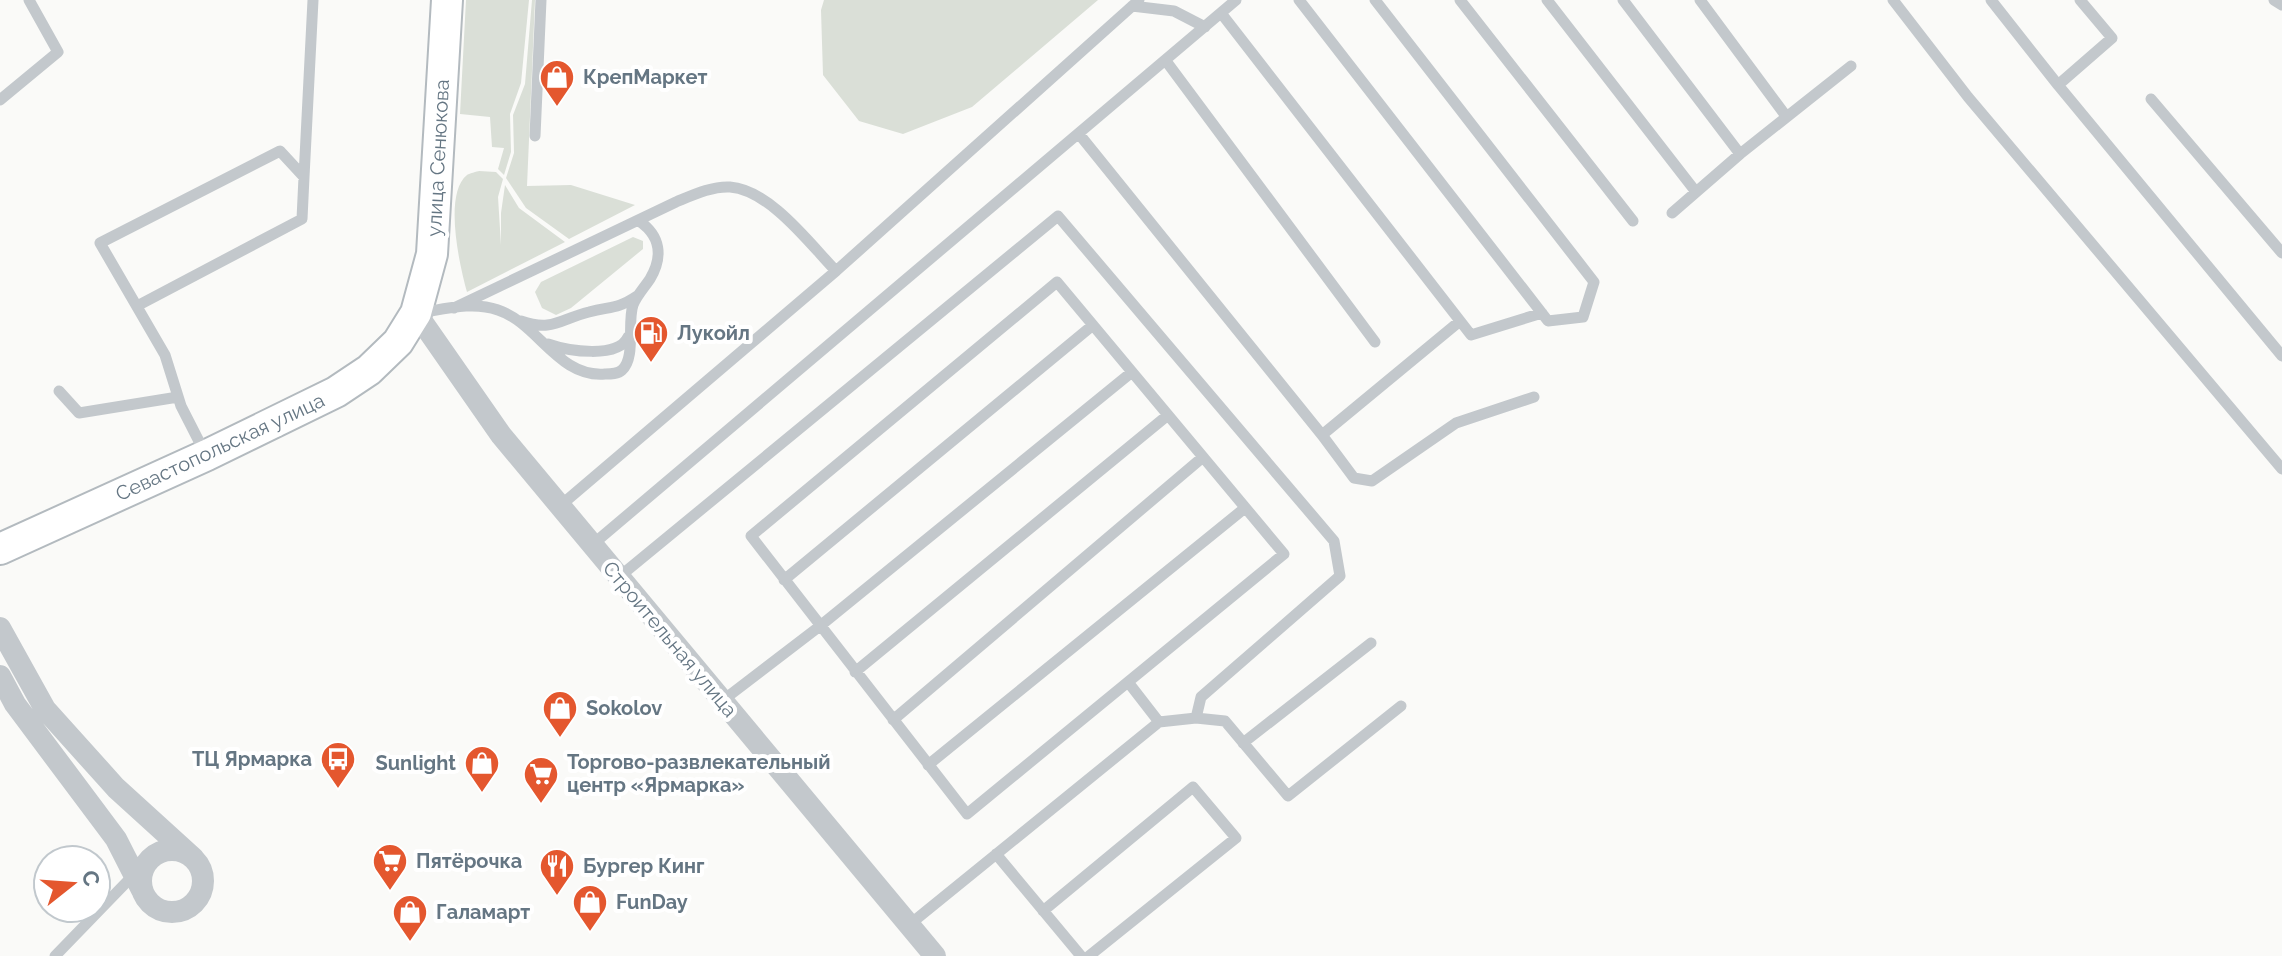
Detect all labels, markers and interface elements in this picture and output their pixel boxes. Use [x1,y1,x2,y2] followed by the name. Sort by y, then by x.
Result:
[538,58,576,108] shop icon: КрепМаркет
[583,65,707,89] place label: КрепМаркет
[422,79,454,237] street label: улица Сенюкова
[632,314,670,364] fuel station icon: Лукойл
[677,321,750,345] place label: Лукойл
[112,388,328,506] street label: Севастопольская улица
[598,556,742,722] street label: Строительная улица
[541,689,579,739] shop icon: Sokolov
[586,696,662,720] place label: Sokolov
[319,740,357,790] bus stop icon: ТЦ Ярмарка
[463,744,501,794] shop icon: Sunlight
[192,747,312,771] place label: ТЦ Ярмарка
[567,750,831,797] place label: Торгово-развлекательный центр «Ярмарка»
[376,751,456,775] place label: Sunlight
[522,755,560,805] supermarket icon: Торгово-развлекательный центр «Ярмарка»
[371,842,409,892] supermarket icon: Пятёрочка
[32,844,112,924] north arrow
[538,847,576,897] restaurant icon: Бургер Кинг
[416,849,522,873] place label: Пятёрочка
[583,854,705,878] place label: Бургер Кинг
[76,867,106,889] text: С
[571,883,609,933] shop icon: FunDay
[616,890,688,914] place label: FunDay
[391,893,429,943] shop icon: Галамарт
[436,900,530,924] place label: Галамарт

